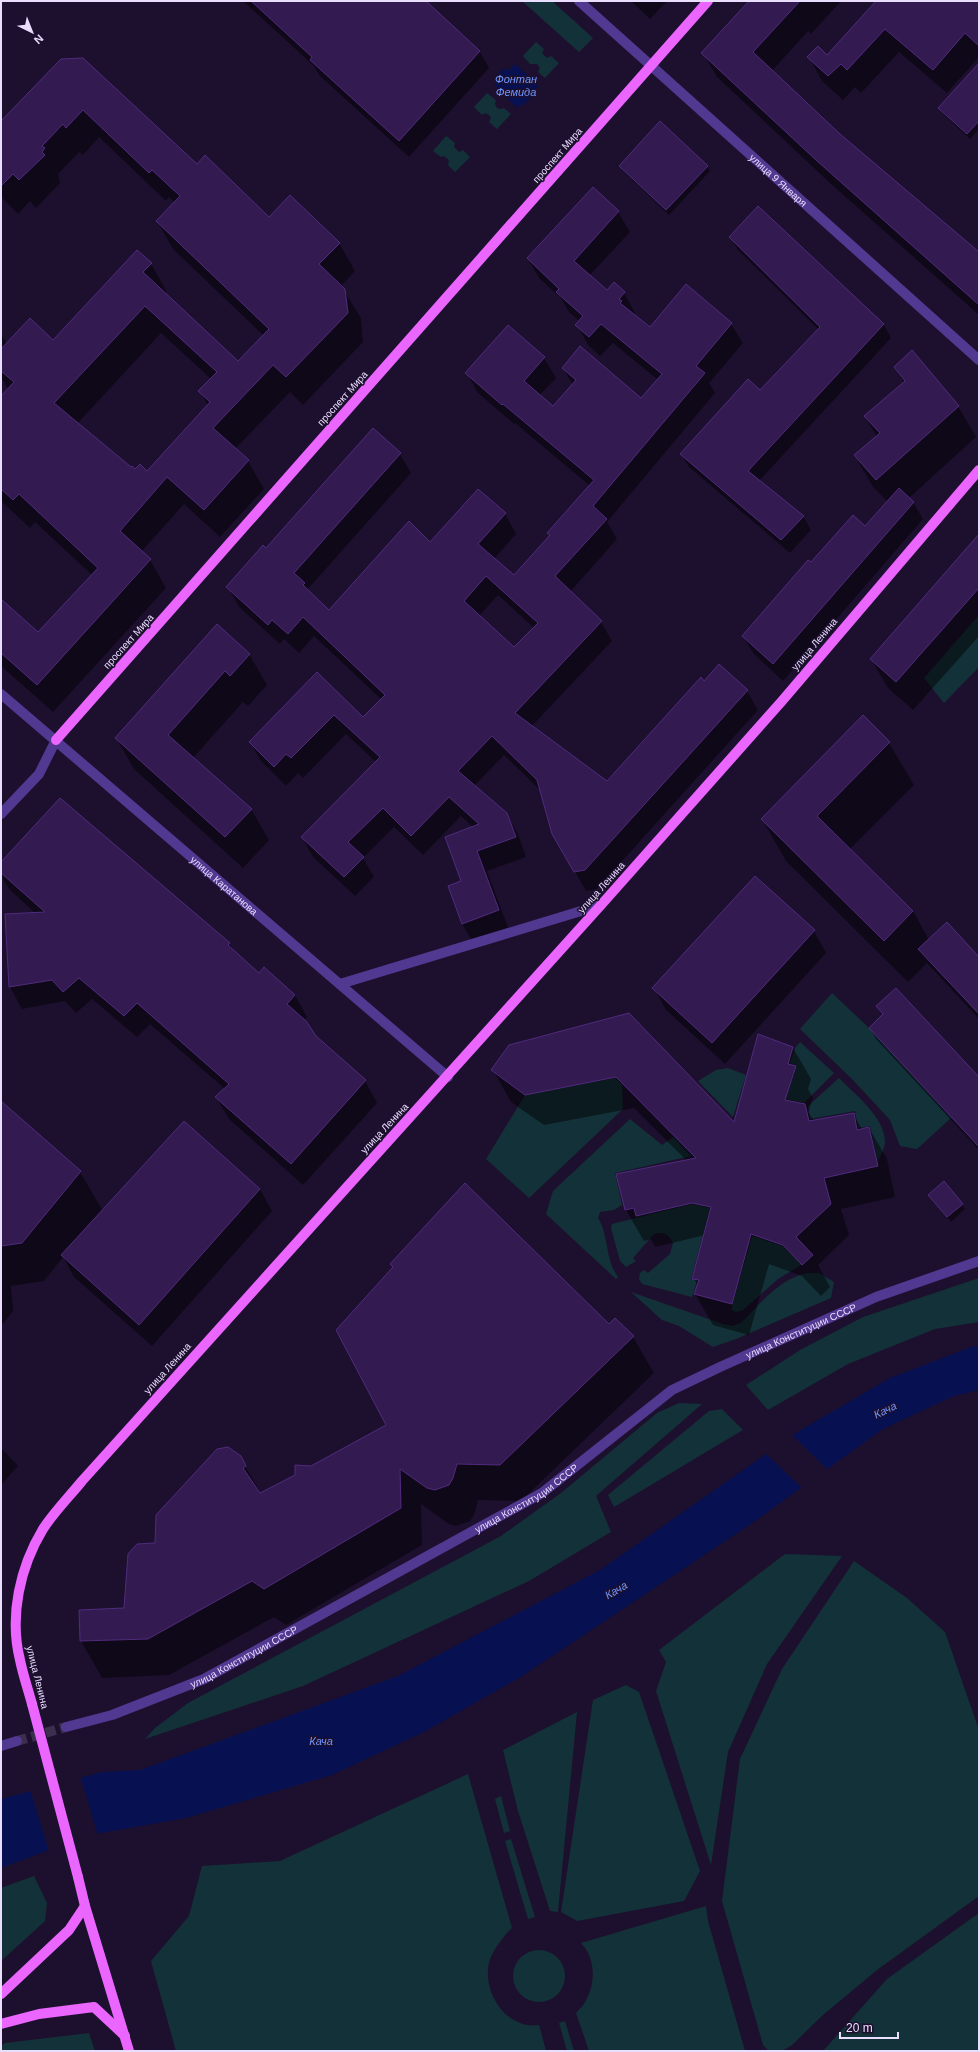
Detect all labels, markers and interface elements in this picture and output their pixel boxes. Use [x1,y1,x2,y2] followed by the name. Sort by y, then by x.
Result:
[12,12,52,52] north arrow
[32,32,46,46] text: N
[495,73,537,98] water label: Фонтан Фемида
[530,125,585,185] street label: проспект Мира
[747,152,809,209] street label: улица 9 Января
[315,369,370,428] street label: проспект Мира
[101,612,156,671] street label: проспект Мира
[789,616,840,673] street label: улица Ленина
[188,854,260,918] street label: улица Каратанова
[576,859,627,915] street label: улица Ленина
[358,1101,411,1156] street label: улица Ленина
[744,1301,859,1361] street label: улица Конституции СССР
[142,1340,193,1396] street label: улица Ленина
[872,1399,898,1421] water label: Кача
[473,1462,580,1535] street label: улица Конституции СССР
[603,1579,629,1601] water label: Кача
[189,1623,300,1690] street label: улица Конституции СССР
[24,1644,51,1710] street label: улица Ленина
[309,1735,333,1747] water label: Кача
[840,2014,898,2040] scale bar
[846,2021,873,2035] text: 20 m

